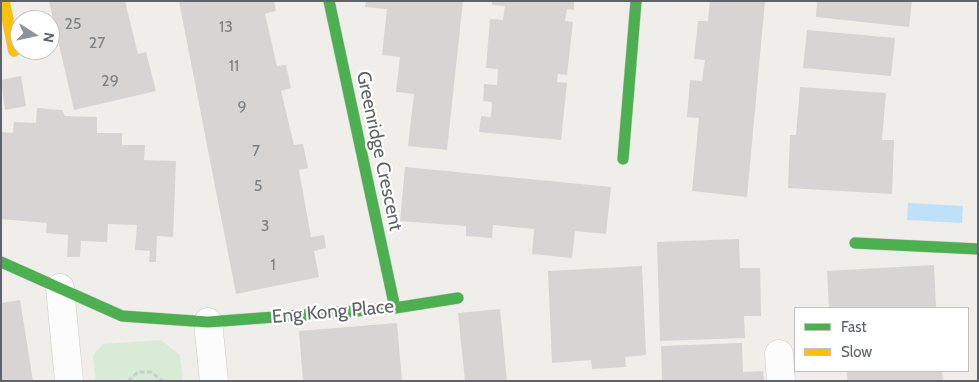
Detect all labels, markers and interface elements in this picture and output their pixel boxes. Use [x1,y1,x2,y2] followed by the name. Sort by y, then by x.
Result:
[10,10,60,60] north arrow
[64,14,82,34] house number: 25
[219,17,233,37] house number: 13
[39,31,59,44] text: N
[89,33,105,53] house number: 27
[229,56,239,76] house number: 11
[351,69,407,233] street label: Greenridge Crescent
[101,71,119,91] house number: 29
[237,97,247,117] house number: 9
[252,141,260,161] house number: 7
[254,176,262,196] house number: 5
[261,216,269,236] house number: 3
[270,255,276,275] house number: 1
[271,295,395,329] street label: Eng Kong Place
[794,307,969,372] legend
[841,318,866,336] text: Fast
[841,343,872,361] text: Slow

